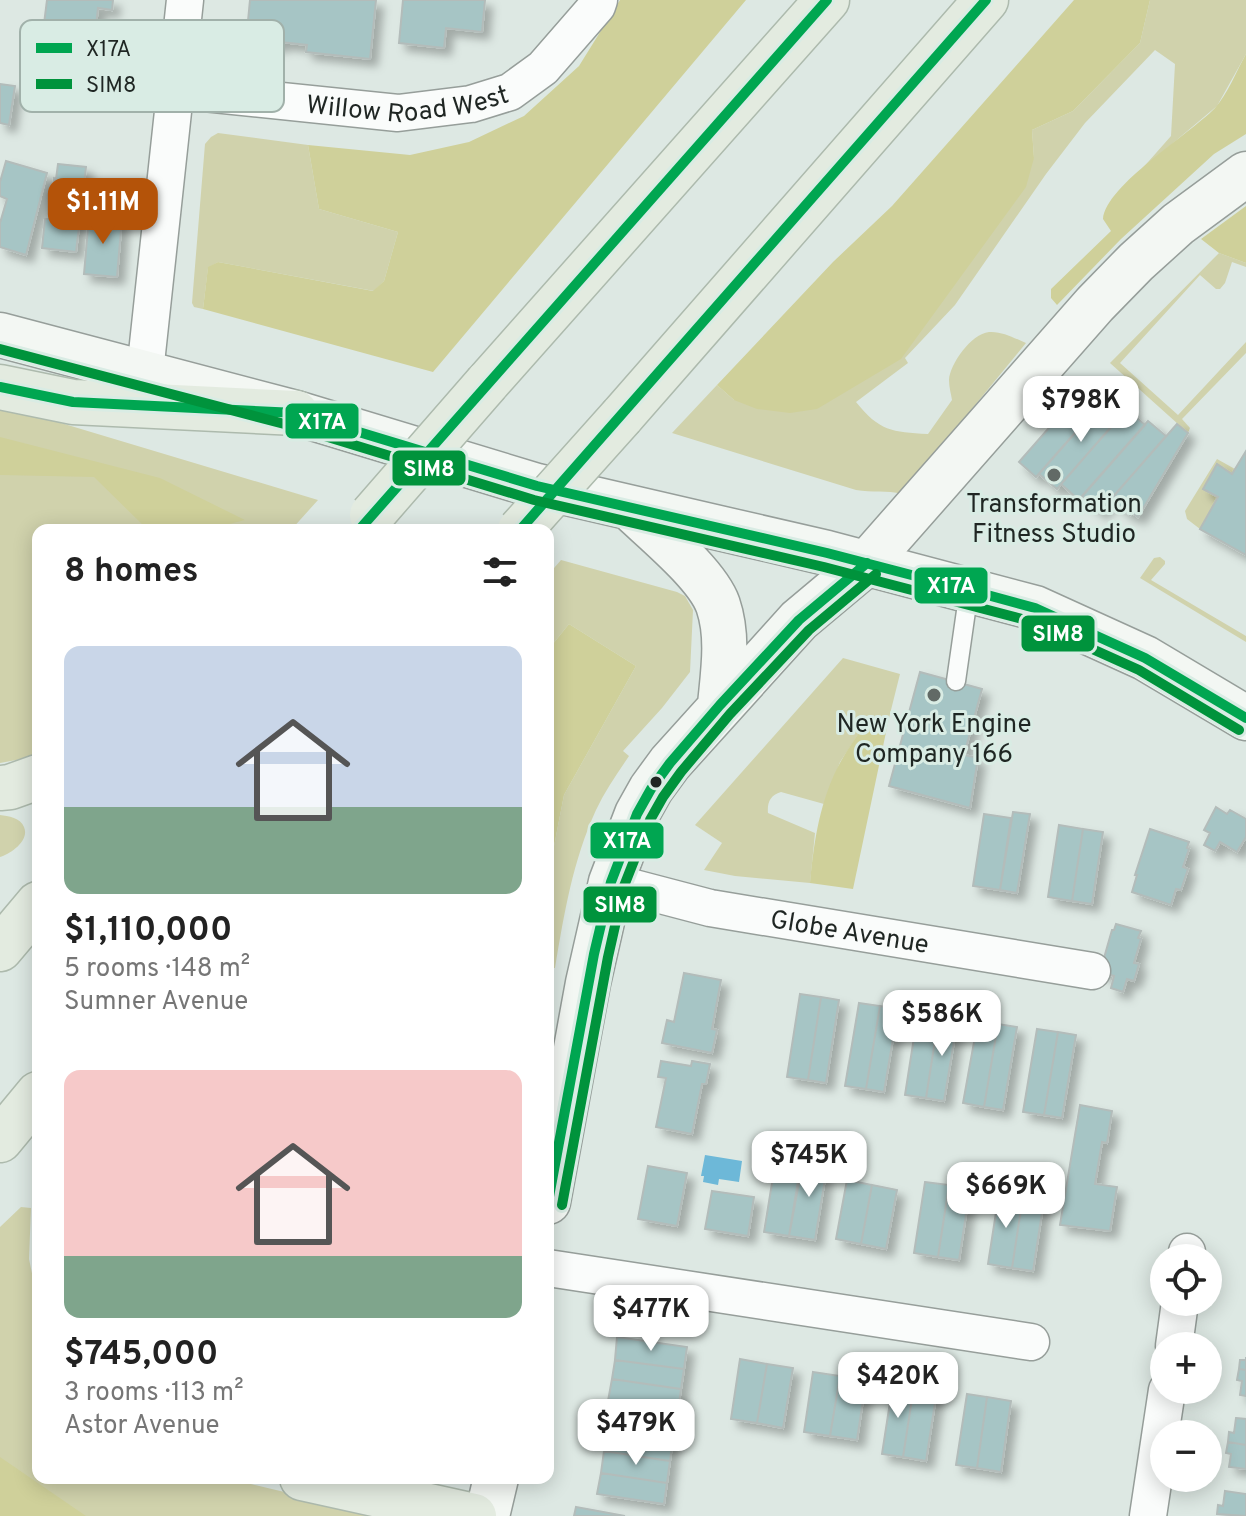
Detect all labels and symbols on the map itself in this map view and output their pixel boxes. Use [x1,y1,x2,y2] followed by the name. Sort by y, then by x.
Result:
[20,20,284,112] legend
[86,37,131,64] text: X17A
[86,73,136,100] text: SIM8
[305,79,513,132] street label: Willow Road West
[38,178,168,246] pin: $1.11M
[1025,376,1137,444] pin: $798K
[284,402,360,440] line badge: X17A
[298,410,347,437] text: X17A
[391,449,467,487] line badge: SIM8
[403,457,455,484] text: SIM8
[1045,466,1063,484] marker: Transformation Fitness Studio
[966,489,1142,552] place label: Transformation Fitness Studio
[913,566,989,605] line badge: X17A
[927,574,976,601] text: X17A
[1020,614,1096,653] line badge: SIM8
[1032,622,1084,649] text: SIM8
[925,686,943,704] marker: New York Engine Company 166
[836,709,1032,772] place label: New York Engine Company 166
[648,774,664,790] unlabelled marker
[589,821,665,860] line badge: X17A
[603,829,652,856] text: X17A
[582,885,658,924] line badge: SIM8
[594,893,646,920] text: SIM8
[768,904,931,963] street label: Globe Avenue
[886,990,998,1058] pin: $586K
[753,1131,865,1199] pin: $745K
[950,1162,1062,1230] pin: $669K
[595,1285,707,1353] pin: $477K
[842,1352,954,1420] pin: $420K
[580,1399,692,1467] pin: $479K

